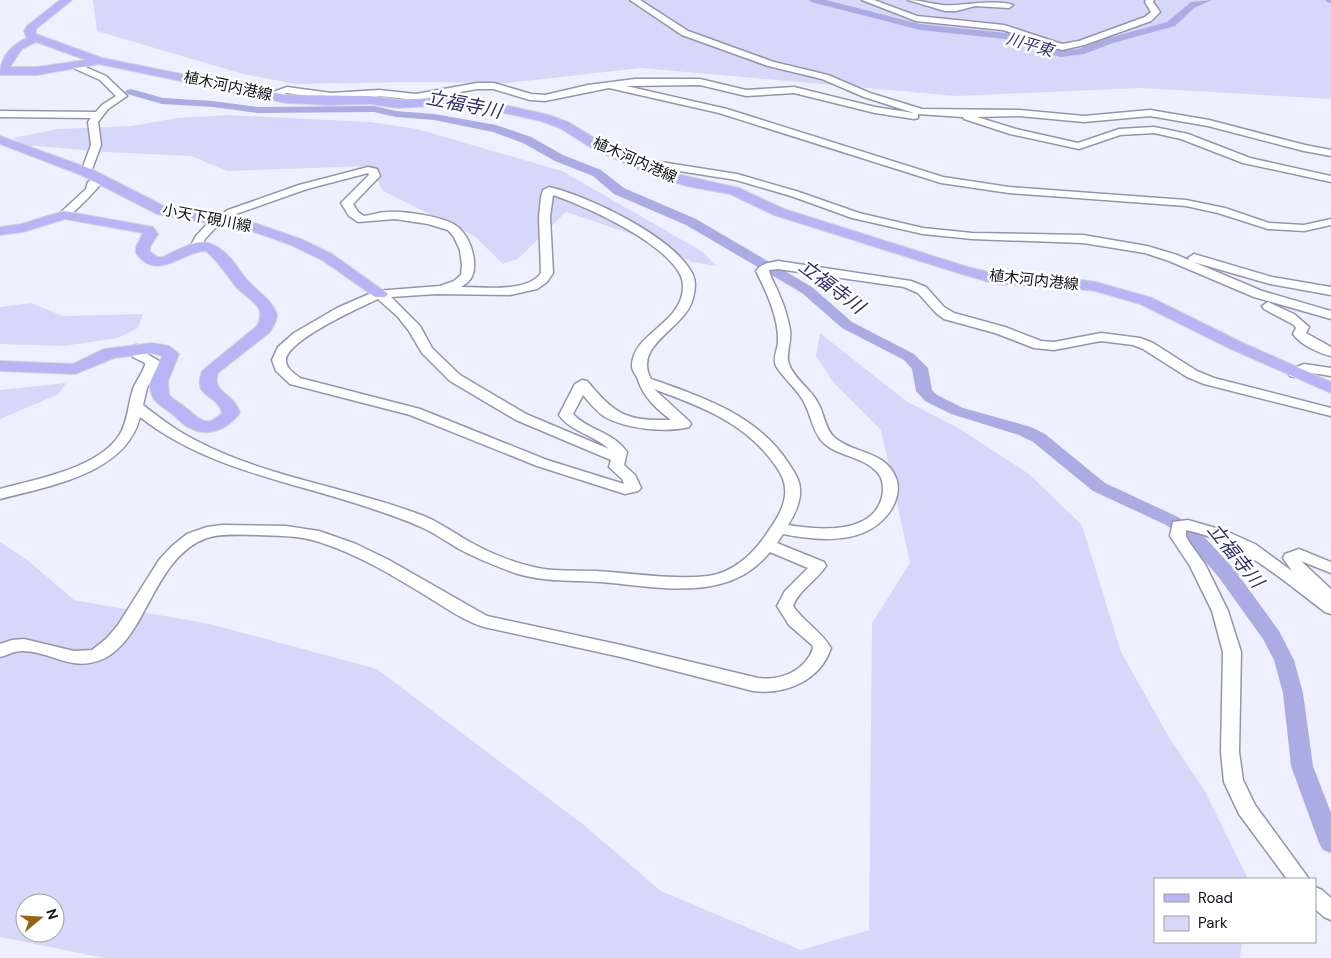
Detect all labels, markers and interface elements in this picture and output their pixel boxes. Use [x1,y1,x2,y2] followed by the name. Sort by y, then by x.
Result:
[1004,28,1059,62] water label: 川平東
[182,67,274,105] street label: 植木河内港線
[424,85,506,124] water label: 立福寺川
[590,133,680,187] street label: 植木河内港線
[161,200,253,236] street label: 小天下硯川線
[794,254,871,320] water label: 立福寺川
[988,265,1080,295] street label: 植木河内港線
[1202,518,1270,594] water label: 立福寺川
[1154,878,1316,943] legend
[1198,888,1233,908] text: Road
[15,893,65,943] north arrow
[42,906,63,922] text: N
[1198,913,1228,933] text: Park

